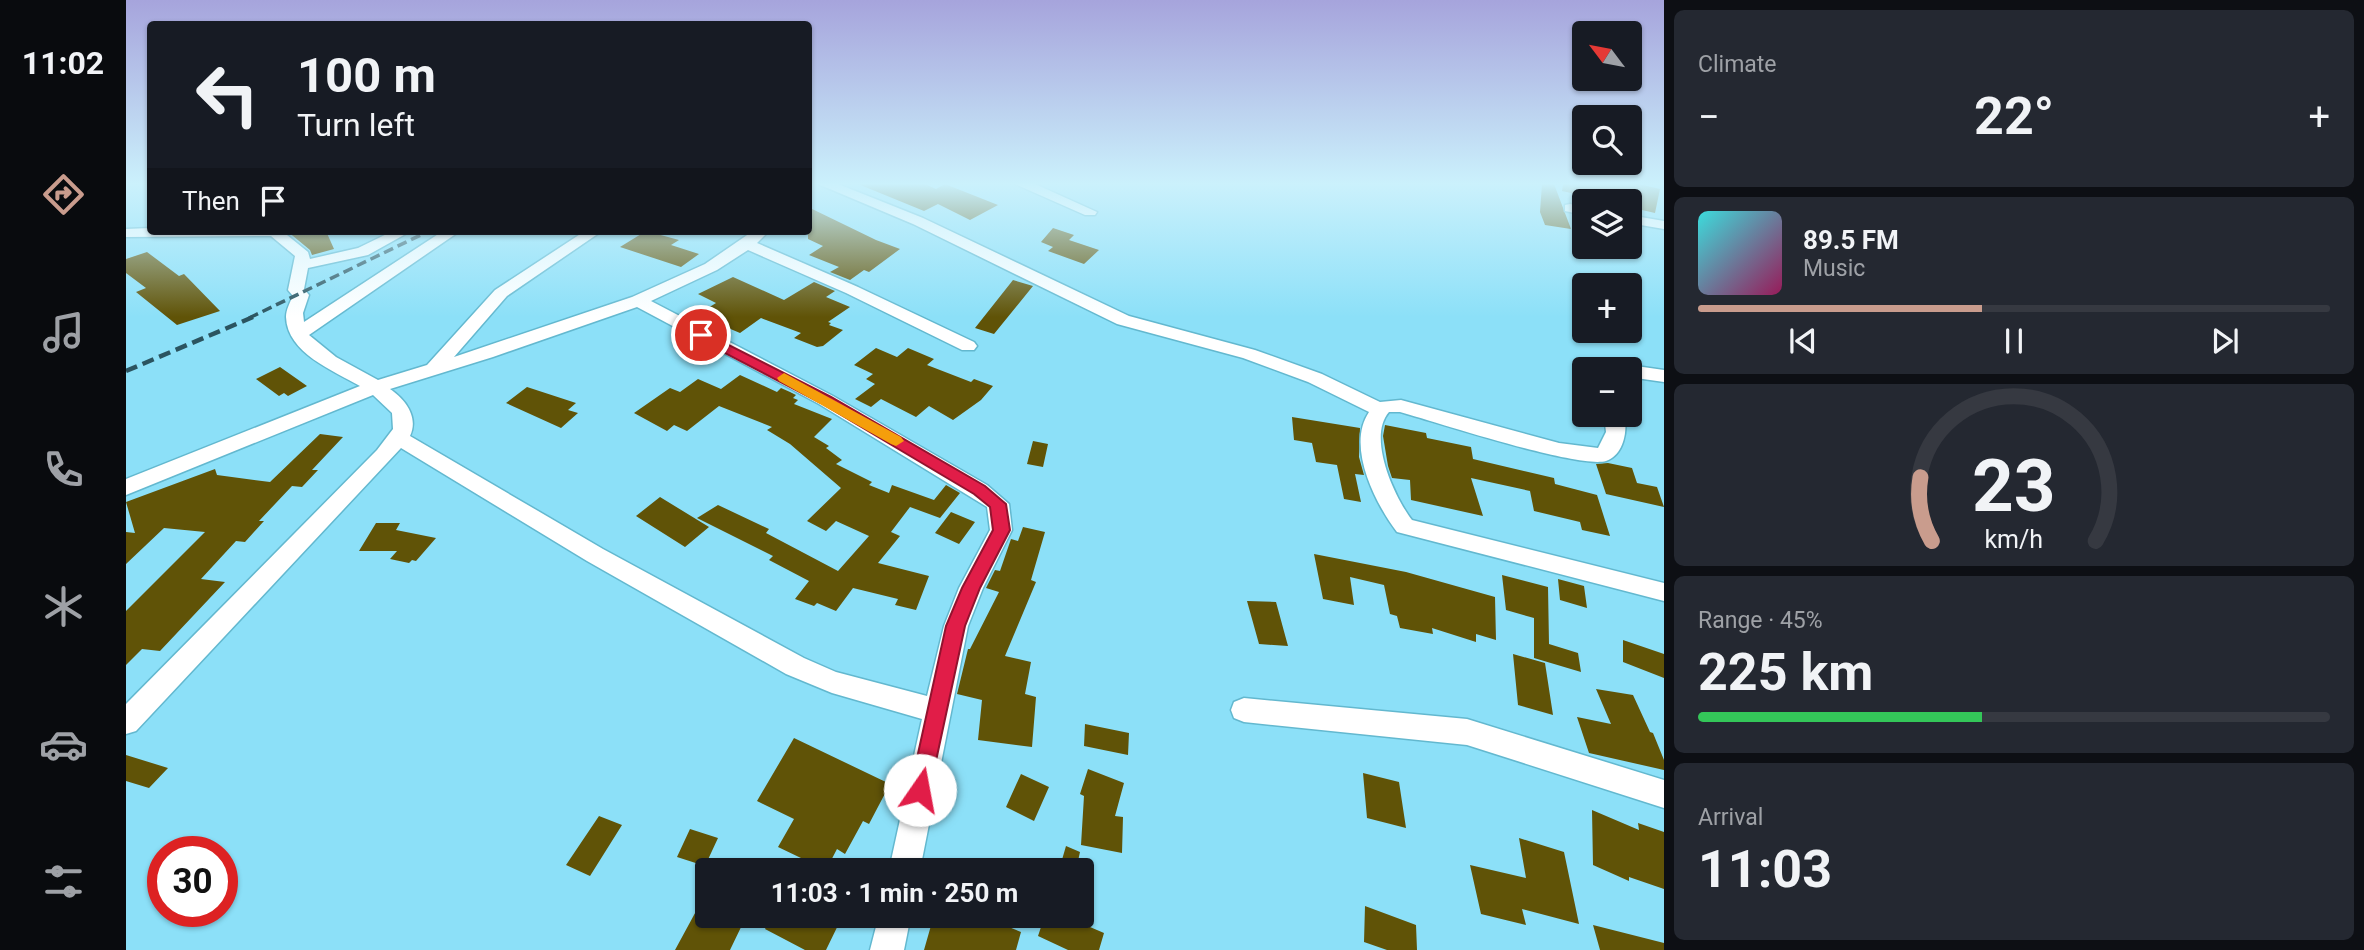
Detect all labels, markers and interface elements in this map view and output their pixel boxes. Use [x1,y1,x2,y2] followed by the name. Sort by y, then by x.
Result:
[1572,21,1642,91] north arrow
[1572,21,1642,427] map controls
[22,44,104,82] text: 11:02
[297,47,436,104] text: 100 m
[182,49,273,140] icon: left
[1698,51,1777,78] text: Climate
[1974,86,2054,147] text: 22°
[1698,95,1720,139] text: −
[2308,95,2330,139] text: +
[1572,105,1642,175] button: search
[297,106,415,144] text: Turn left
[39,170,88,219] icon: directions
[254,182,292,220] icon: arrive
[182,186,240,216] text: Then
[1572,189,1642,259] button: layers
[1803,225,1899,255] text: 89.5 FM
[1803,255,1865,282] text: Music
[1572,273,1642,343] button: +
[671,305,731,365] pin
[39,308,88,357] icon: music
[682,316,720,354] icon: arrive
[1784,322,1822,360] icon: previous
[1995,322,2033,360] icon: pause
[2206,322,2244,360] icon: next
[1572,357,1642,427] button: −
[1972,443,2056,529] text: 23
[39,445,88,494] icon: phone
[1985,525,2043,554] text: km/h
[39,582,88,631] icon: climate
[1698,607,1823,634] text: Range · 45%
[1698,642,1873,703] text: 225 km
[39,720,88,769] icon: car
[883,753,957,827] position arrow
[1698,804,1763,831] text: Arrival
[147,836,238,927] speed limit sign: 30
[1698,839,1832,900] text: 11:03
[39,857,88,906] icon: filters
[771,878,1018,908] text: 11:03 · 1 min · 250 m

